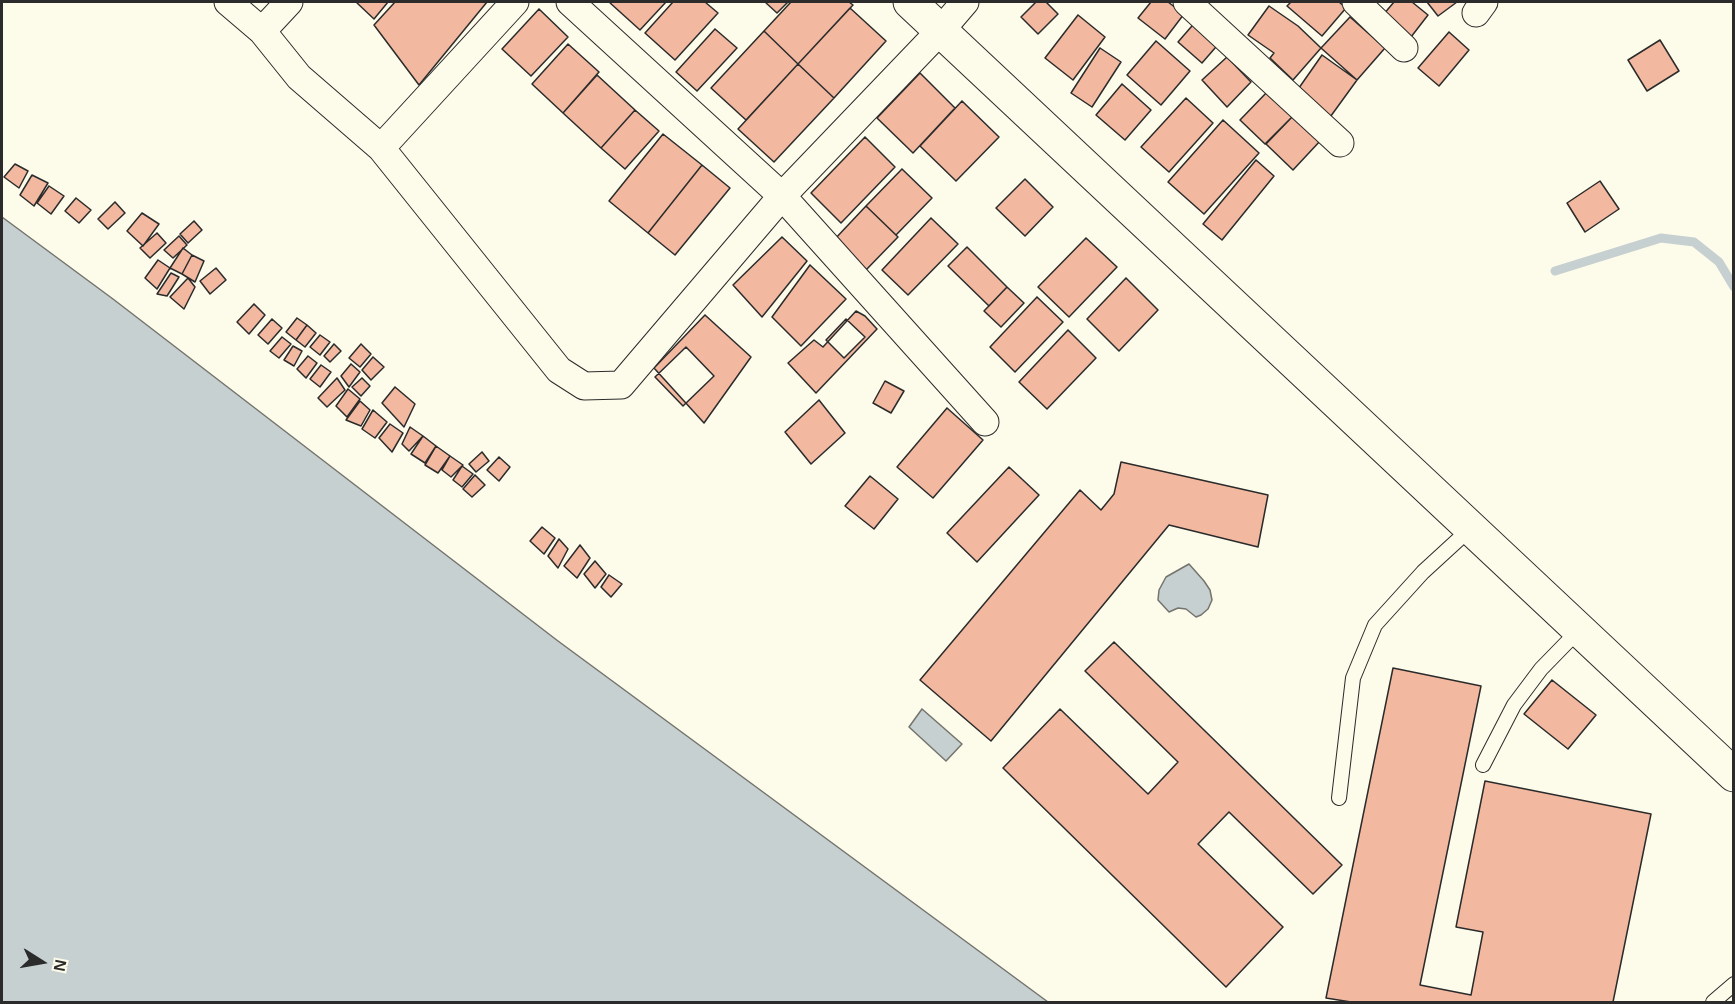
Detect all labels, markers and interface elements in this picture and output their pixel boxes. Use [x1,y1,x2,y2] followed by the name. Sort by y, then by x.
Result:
[12,932,72,992] north arrow
[51,958,70,973] text: N

